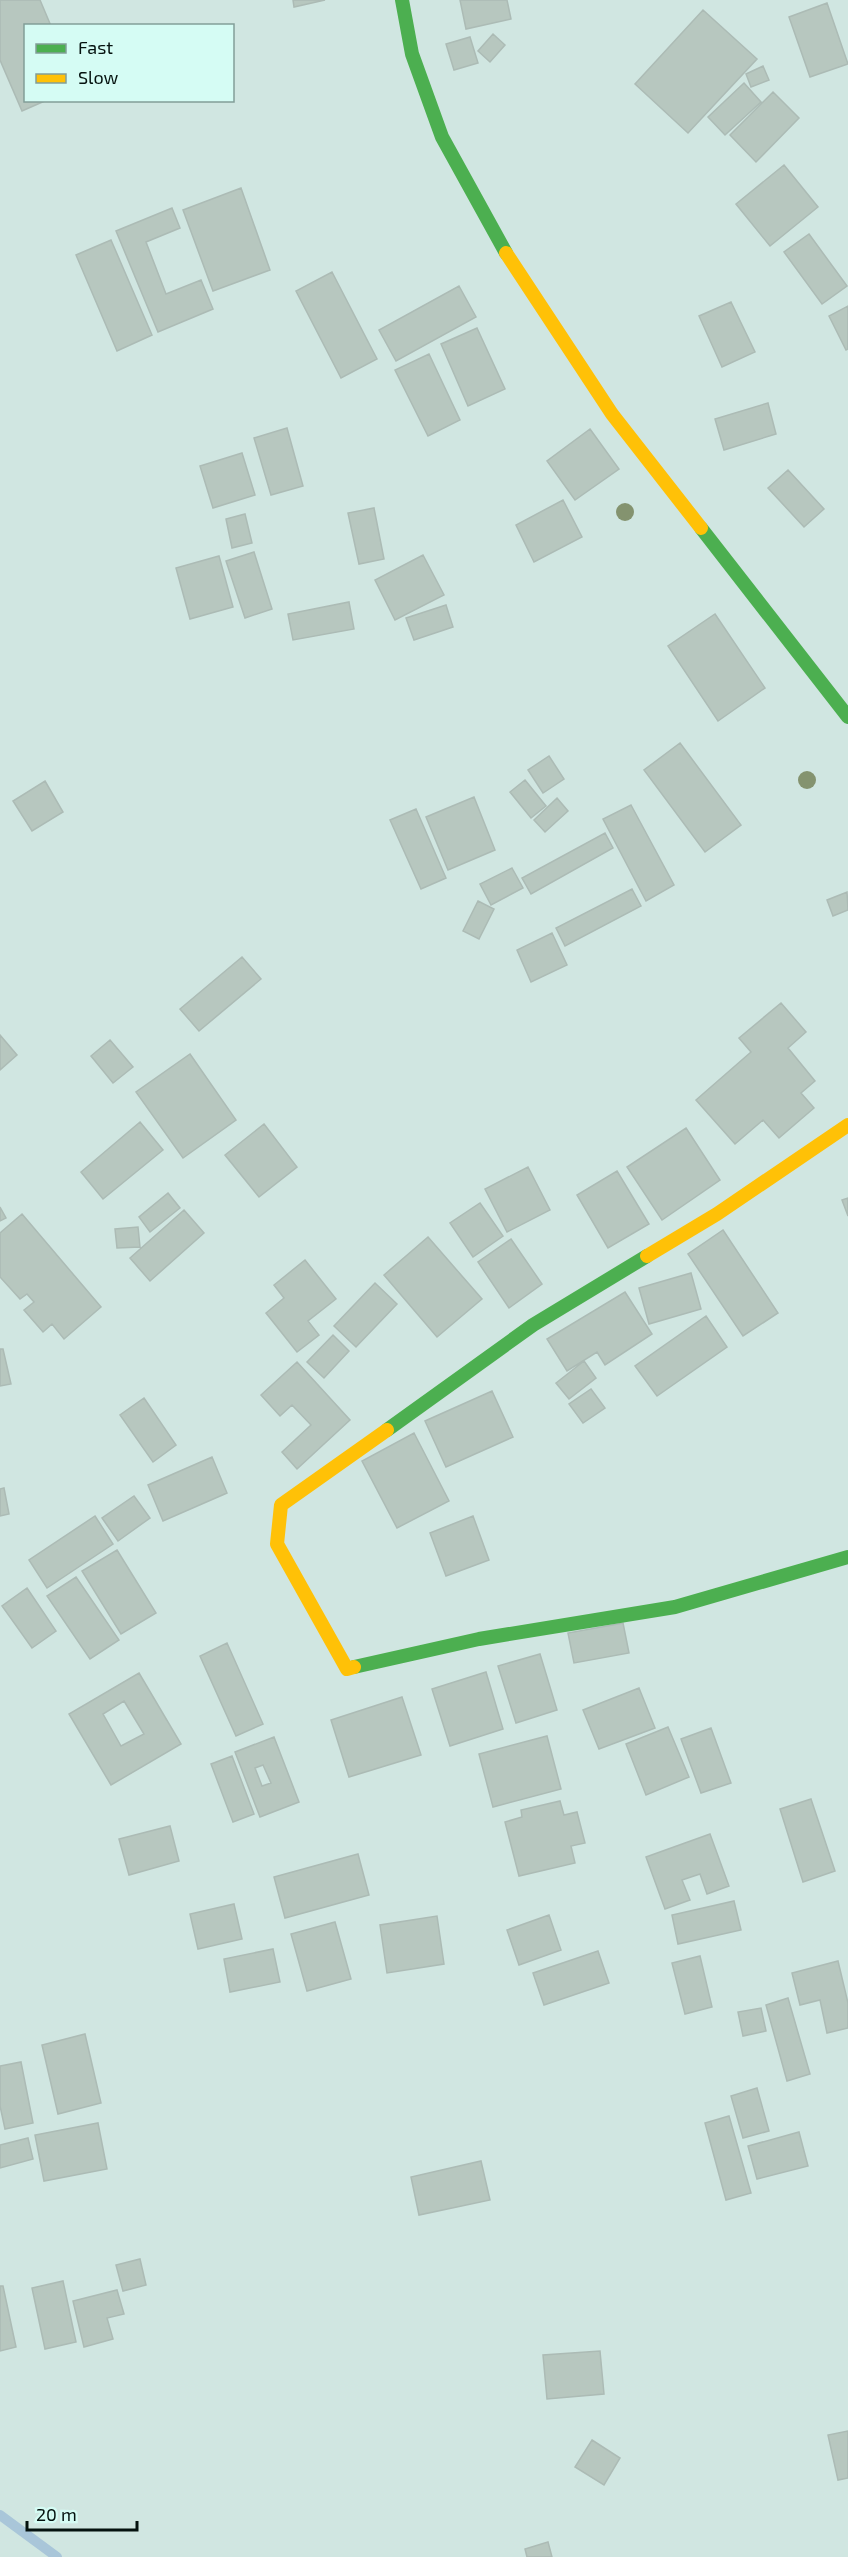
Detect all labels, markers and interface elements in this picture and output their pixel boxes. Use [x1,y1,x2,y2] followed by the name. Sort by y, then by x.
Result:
[24,24,234,102] legend
[78,36,113,58] text: Fast
[78,66,119,88] text: Slow
[27,2494,136,2532] scale bar
[36,2503,77,2525] text: 20 m

